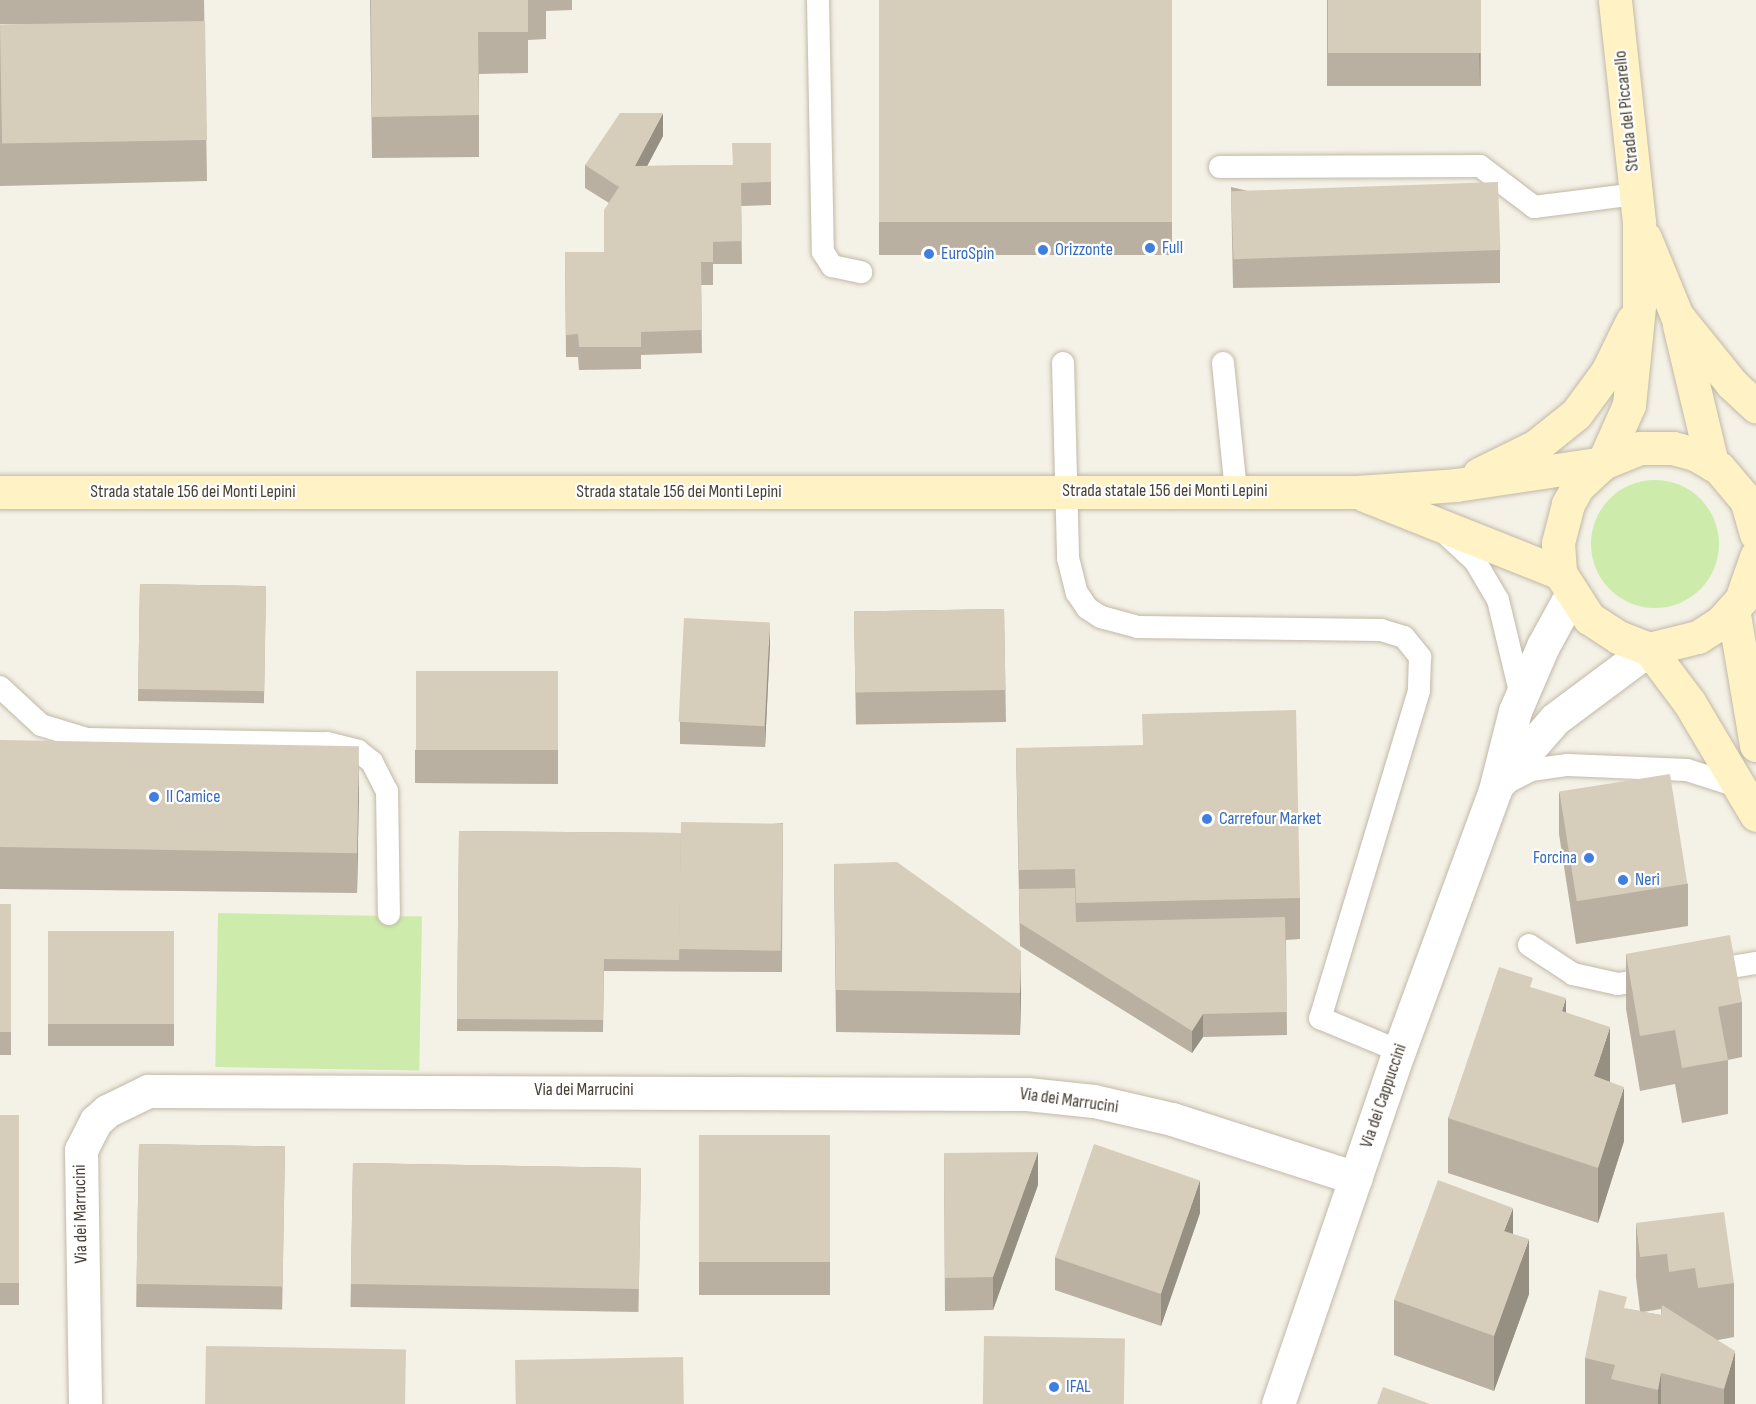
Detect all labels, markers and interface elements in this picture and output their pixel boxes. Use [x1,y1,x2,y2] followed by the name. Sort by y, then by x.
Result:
[1610,49,1644,173] street label: Strada del Piccarello
[1162,237,1183,259] place label: Full
[1055,239,1113,261] place label: Orizzonte
[1143,241,1157,255] marker: Full
[941,243,994,265] place label: EuroSpin
[1036,243,1050,257] marker: Orizzonte
[922,247,936,261] marker: EuroSpin
[1062,480,1268,502] street label: Strada statale 156 dei Monti Lepini
[90,481,296,503] street label: Strada statale 156 dei Monti Lepini
[576,481,782,503] street label: Strada statale 156 dei Monti Lepini
[166,786,220,808] place label: Il Camice
[147,790,161,804] marker: Il Camice
[1219,808,1322,830] place label: Carrefour Market
[1200,812,1214,826] marker: Carrefour Market
[1533,847,1577,869] place label: Forcina
[1582,851,1596,865] marker: Forcina
[1635,869,1660,891] place label: Neri
[1616,873,1630,887] marker: Neri
[1356,1041,1412,1151] street label: Via dei Cappuccini
[534,1079,634,1101] street label: Via dei Marrucini
[1018,1083,1120,1119] street label: Via dei Marrucini
[69,1164,93,1264] street label: Via dei Marrucini
[1066,1376,1091,1398] place label: IFAL
[1047,1380,1061,1394] marker: IFAL

